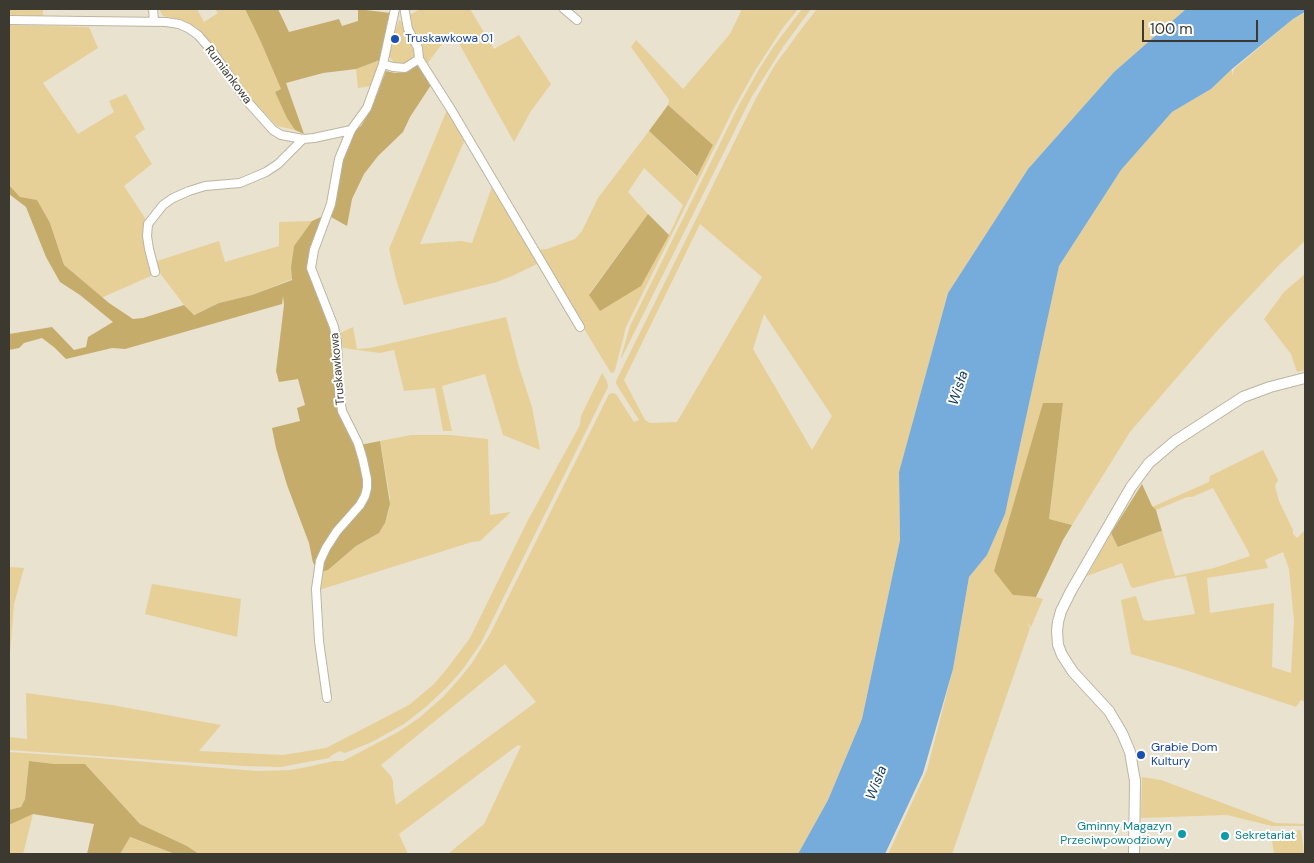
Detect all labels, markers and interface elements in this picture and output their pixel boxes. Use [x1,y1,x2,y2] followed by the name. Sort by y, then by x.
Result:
[1144,10,1260,42] scale bar
[1150,19,1193,39] text: 100 m
[405,32,493,46] place label: Truskawkowa 01
[389,33,401,45] marker: Truskawkowa 01
[201,43,255,107] street label: Rumiankowa
[328,332,348,406] street label: Truskawkowa
[946,369,972,407] water label: Wisła
[1151,741,1218,769] place label: Grabie Dom Kultury
[1135,749,1147,761] marker: Grabie Dom Kultury
[863,764,891,802] water label: Wisła
[1060,820,1172,848] place label: Gminny Magazyn Przeciwpowodziowy
[1176,828,1188,840] marker: Gminny Magazyn Przeciwpowodziowy
[1235,829,1295,843] place label: Sekretariat
[1219,830,1231,842] marker: Sekretariat

